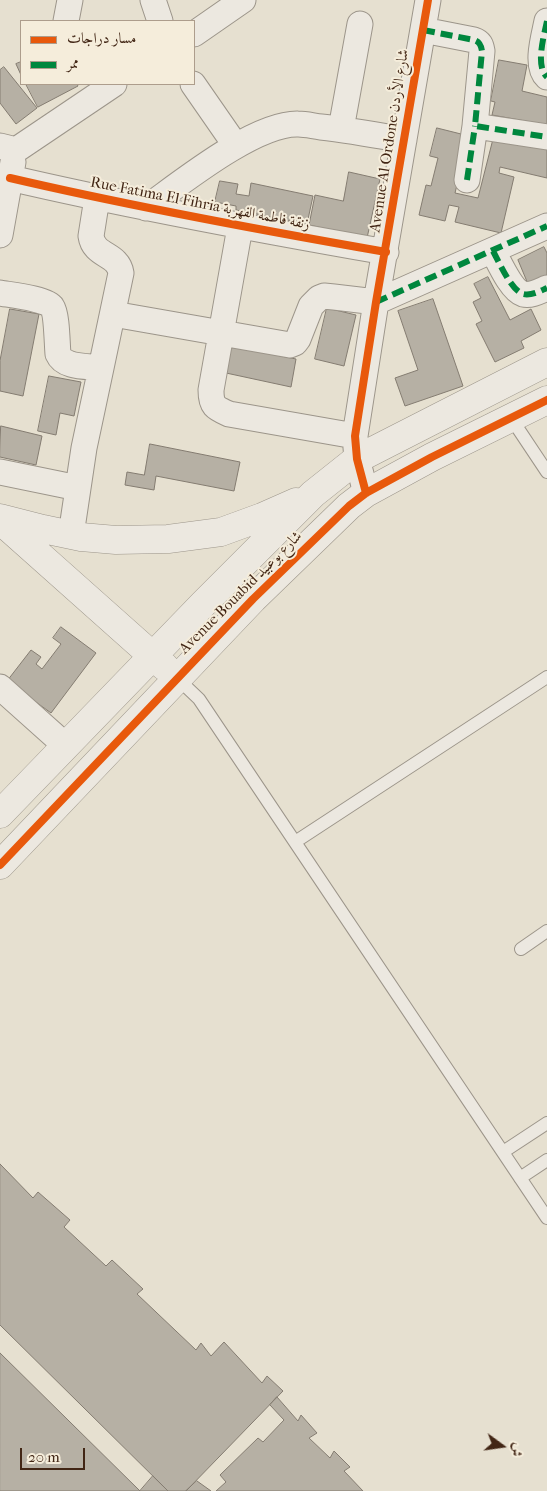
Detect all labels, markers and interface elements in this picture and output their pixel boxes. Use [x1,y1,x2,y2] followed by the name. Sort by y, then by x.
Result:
[20,20,195,85] legend
[67,29,136,47] text: مسار دراجات
[367,48,413,234] street label: Avenue Al Ordone شارع الأردن
[67,54,79,72] text: ممر
[89,174,311,234] street label: Rue Fatima El Fihria زنقة فاطمة الفهربة
[176,528,306,658] street label: Avenue Bouabid شارع بوعبيد
[477,1421,527,1471] north arrow
[22,1438,88,1470] scale bar
[507,1441,527,1459] text: ش
[28,1448,60,1466] text: 20 m

